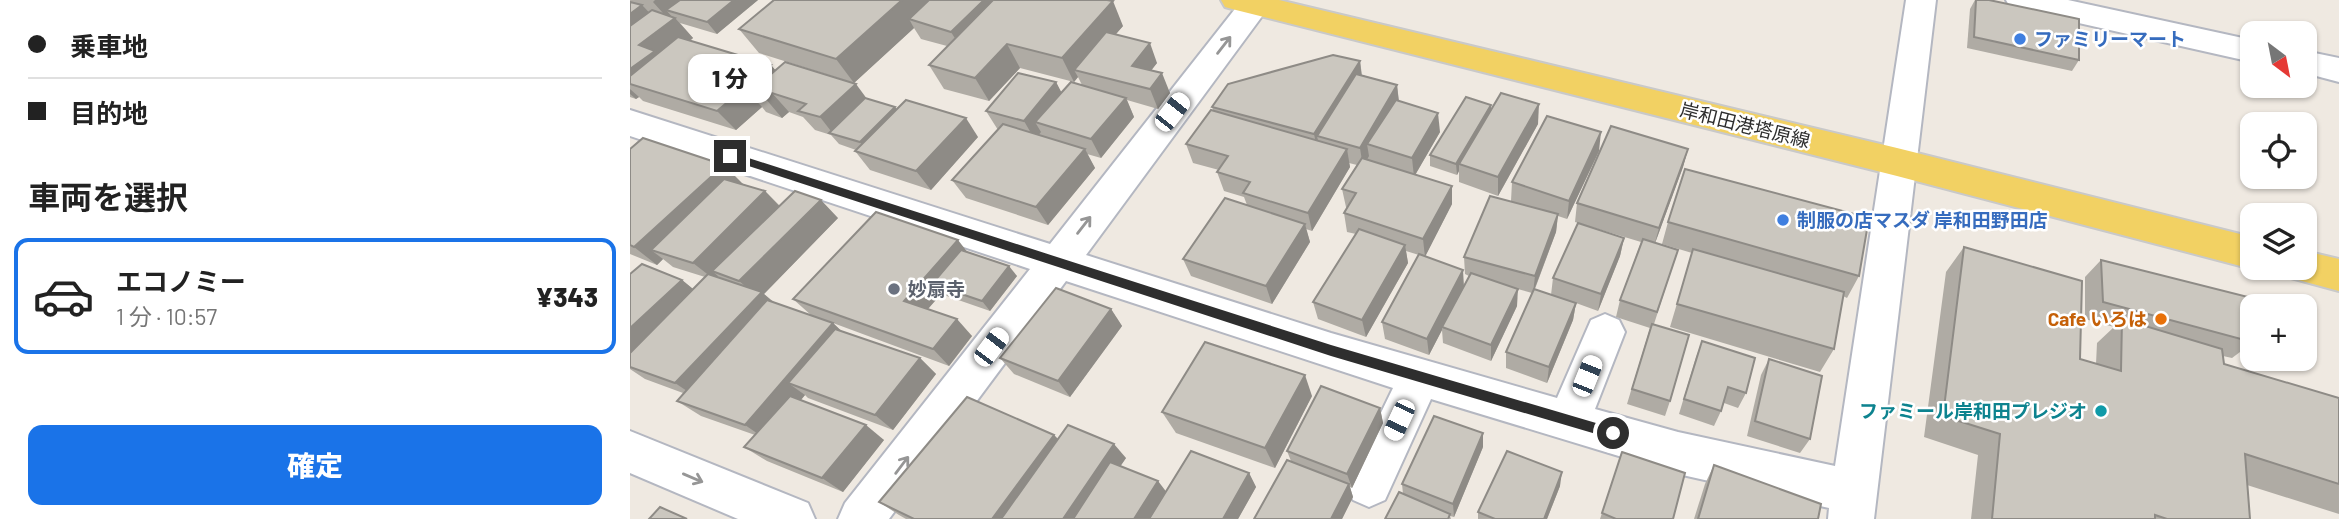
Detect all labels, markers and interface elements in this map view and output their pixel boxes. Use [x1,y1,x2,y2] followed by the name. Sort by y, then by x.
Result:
[2240,21,2317,98] north arrow
[2240,21,2317,371] map controls
[2034,27,2186,50] place label: ファミリーマート
[70,30,148,61] text: 乗車地
[2012,31,2028,47] marker: ファミリーマート
[1216,37,1231,55] one-way arrow
[688,54,772,104] callout: 1 分
[712,64,748,92] text: 1 分
[1151,89,1194,135] car
[70,97,148,128] text: 目的地
[1678,97,1812,152] street label: 岸和田港塔原線
[2240,112,2317,189] button: locate
[714,140,746,172] route end
[28,177,188,215] text: 車両を選択
[2240,203,2317,280] button: layers
[1797,208,2048,231] place label: 制服の店マスダ 岸和田野田店
[1775,212,1791,228] marker: 制服の店マスダ 岸和田野田店
[1077,217,1092,235] one-way arrow
[32,265,95,328] icon: car
[116,265,246,296] text: エコノミー
[908,277,965,300] place label: 妙扇寺
[535,281,598,312] text: ¥343
[886,281,902,297] marker: 妙扇寺
[2240,294,2317,371] button: +
[116,302,217,330] text: 1 分 · 10:57
[2048,307,2147,330] place label: Cafe いろは
[2153,311,2169,327] marker: Cafe いろは
[970,324,1013,370] car
[1570,353,1605,399] car
[1381,397,1418,443] car
[1859,399,2087,422] place label: ファミール岸和田プレジオ
[2093,403,2109,419] marker: ファミール岸和田プレジオ
[1597,417,1629,449] route start
[28,425,602,505] button: 確定
[894,456,909,474] one-way arrow
[682,472,703,485] one-way arrow

